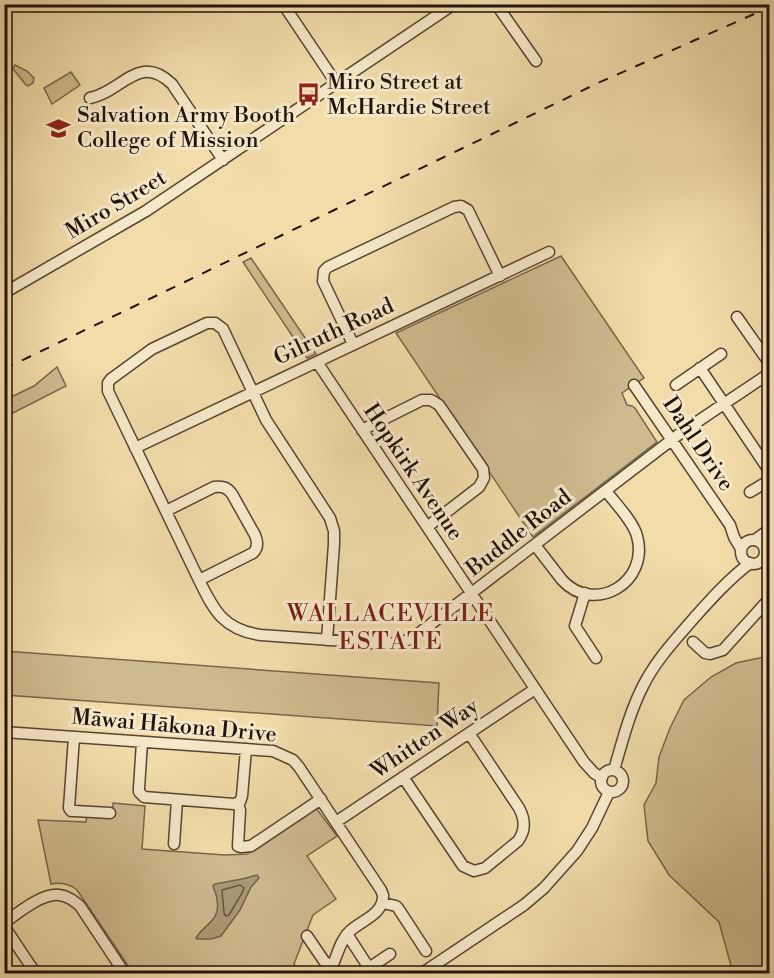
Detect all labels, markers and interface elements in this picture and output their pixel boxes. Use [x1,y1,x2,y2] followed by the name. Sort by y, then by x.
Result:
[327,69,491,121] place label: Miro Street at McHardie Street
[296,82,322,108] bus stop icon: Miro Street at McHardie Street
[77,102,295,154] place label: Salvation Army Booth College of Mission
[46,115,72,141] school or university icon: Salvation Army Booth College of Mission
[61,164,171,246] street label: Miro Street
[270,292,399,372] street label: Gilruth Road
[656,392,740,496] street label: Dahl Drive
[357,398,469,546] street label: Hopkirk Avenue
[460,483,577,583] street label: Buddle Road
[286,599,495,657] district label: WALLACEVILLE ESTATE
[365,693,484,786] street label: Whitten Way
[70,704,278,748] street label: Māwai Hākona Drive

